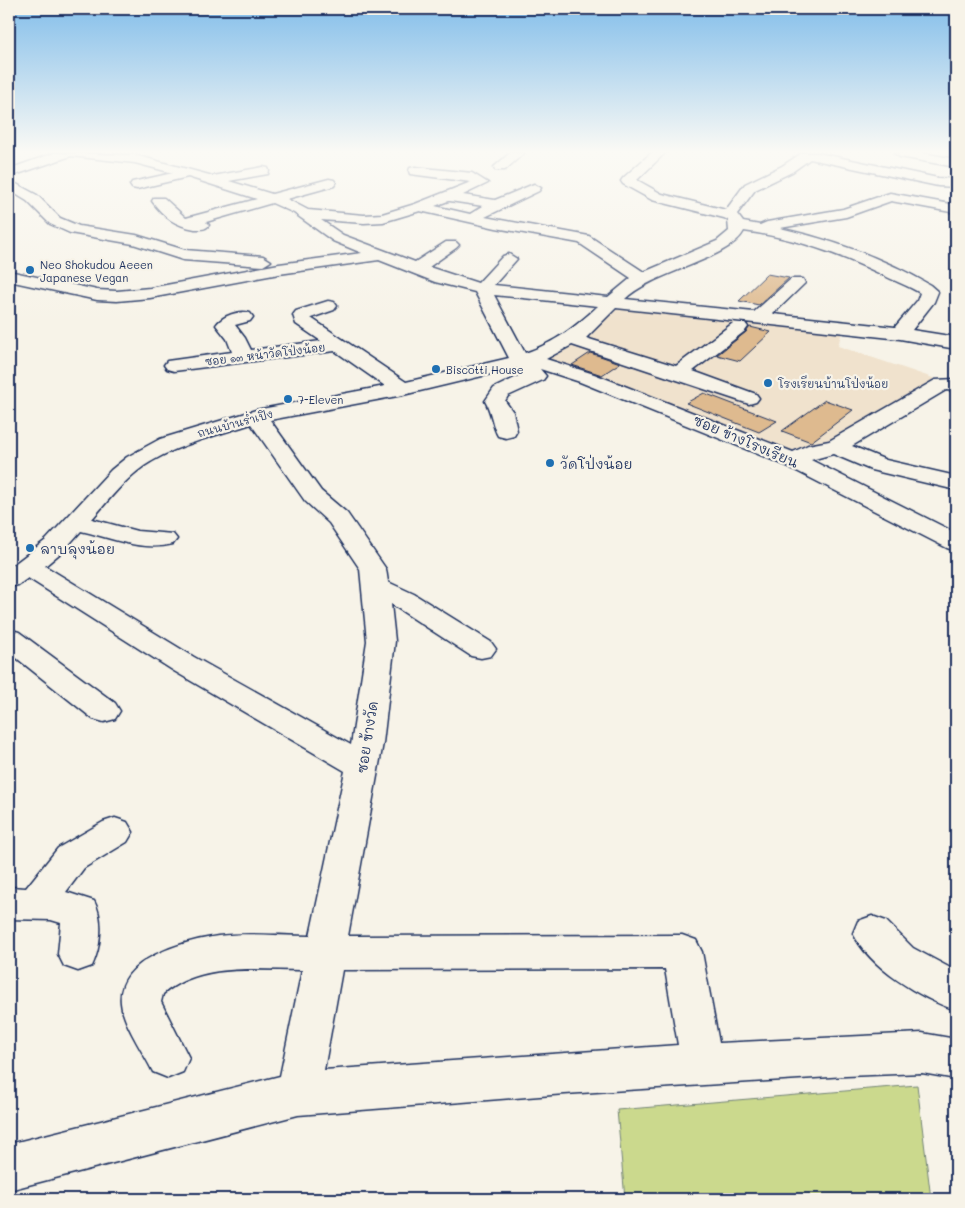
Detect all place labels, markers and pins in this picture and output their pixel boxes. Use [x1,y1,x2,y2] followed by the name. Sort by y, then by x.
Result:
[40,257,153,285] place label: Neo Shokudou Aeeen Japanese Vegan
[24,264,36,276] marker: Neo Shokudou Aeeen Japanese Vegan
[446,362,524,377] place label: Biscotti House
[430,363,442,375] marker: Biscotti House
[777,375,888,391] place label: โรงเรียนบ้านโป่งน้อย
[762,377,774,389] marker: โรงเรียนบ้านโป่งน้อย
[298,392,343,407] place label: 7-Eleven
[282,393,294,405] marker: 7-Eleven
[560,454,633,473] place label: วัดโป่งน้อย
[544,457,556,469] marker: วัดโป่งน้อย
[40,539,115,560] place label: ลาบลุงน้อย
[24,542,36,554] marker: ลาบลุงน้อย

